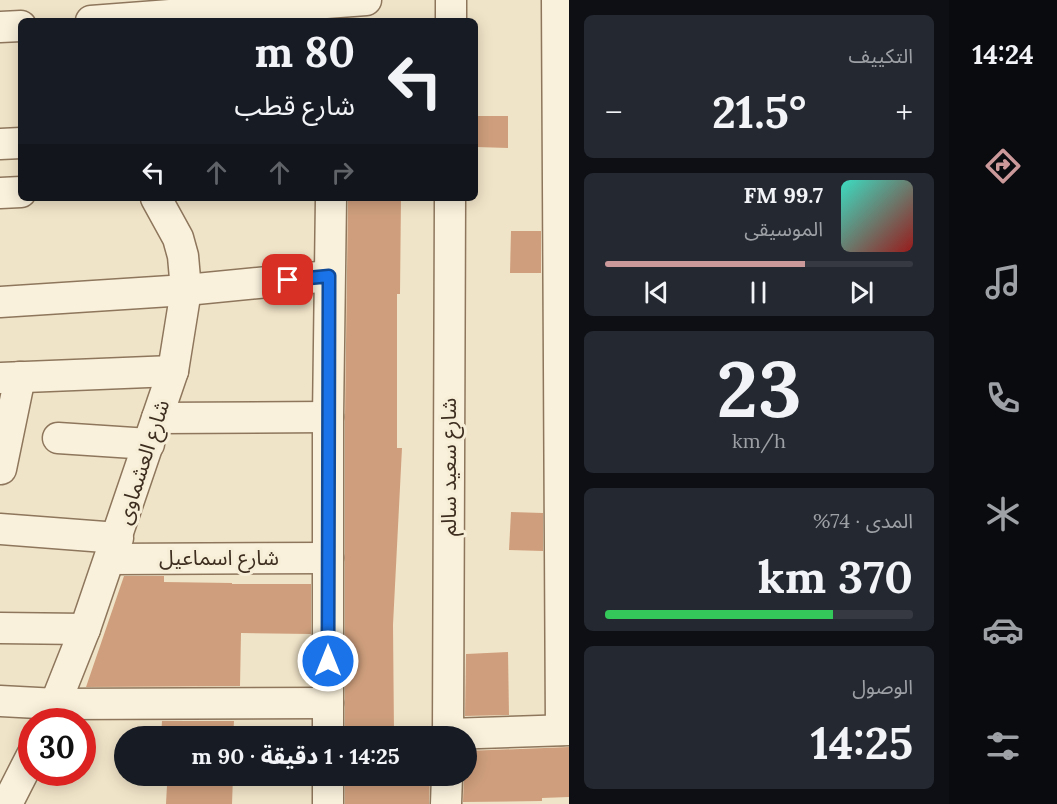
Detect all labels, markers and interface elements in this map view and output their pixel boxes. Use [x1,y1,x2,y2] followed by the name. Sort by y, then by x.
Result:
[255,25,355,79] text: 80 m
[972,37,1034,71] text: 14:24
[376,42,454,120] icon: left
[849,43,913,68] text: التكييف
[712,83,806,140] text: 21.5°
[235,88,355,122] text: شارع قطب
[605,91,623,133] text: −
[895,91,913,133] text: +
[982,145,1024,187] icon: directions
[137,156,170,189] icon: left
[200,156,233,189] icon: ahead
[263,156,296,189] icon: ahead
[326,156,359,189] icon: right
[743,181,823,209] text: 99.7 FM
[744,216,823,241] text: الموسيقى
[262,254,313,305] pin
[982,261,1024,303] icon: music
[271,263,304,296] icon: arrive
[640,276,673,309] icon: previous
[742,276,775,309] icon: pause
[845,276,878,309] icon: next
[716,339,802,438] text: 23
[982,377,1024,419] icon: phone
[110,396,177,528] street label: شارع العشماوى
[435,398,464,536] street label: شارع سعيد سالم
[732,428,786,453] text: km/h
[982,493,1024,535] icon: climate
[813,508,913,533] text: المدى · 74%
[159,544,279,573] street label: شارع اسماعيل
[758,548,913,605] text: 370 km
[982,609,1024,651] icon: car
[296,629,360,693] position arrow
[852,674,913,699] text: الوصول
[18,708,96,786] speed limit sign: 30
[811,714,913,771] text: 14:25
[982,725,1024,767] icon: filters
[191,742,400,770] text: 14:25 · 1 دقيقة · 90 m

